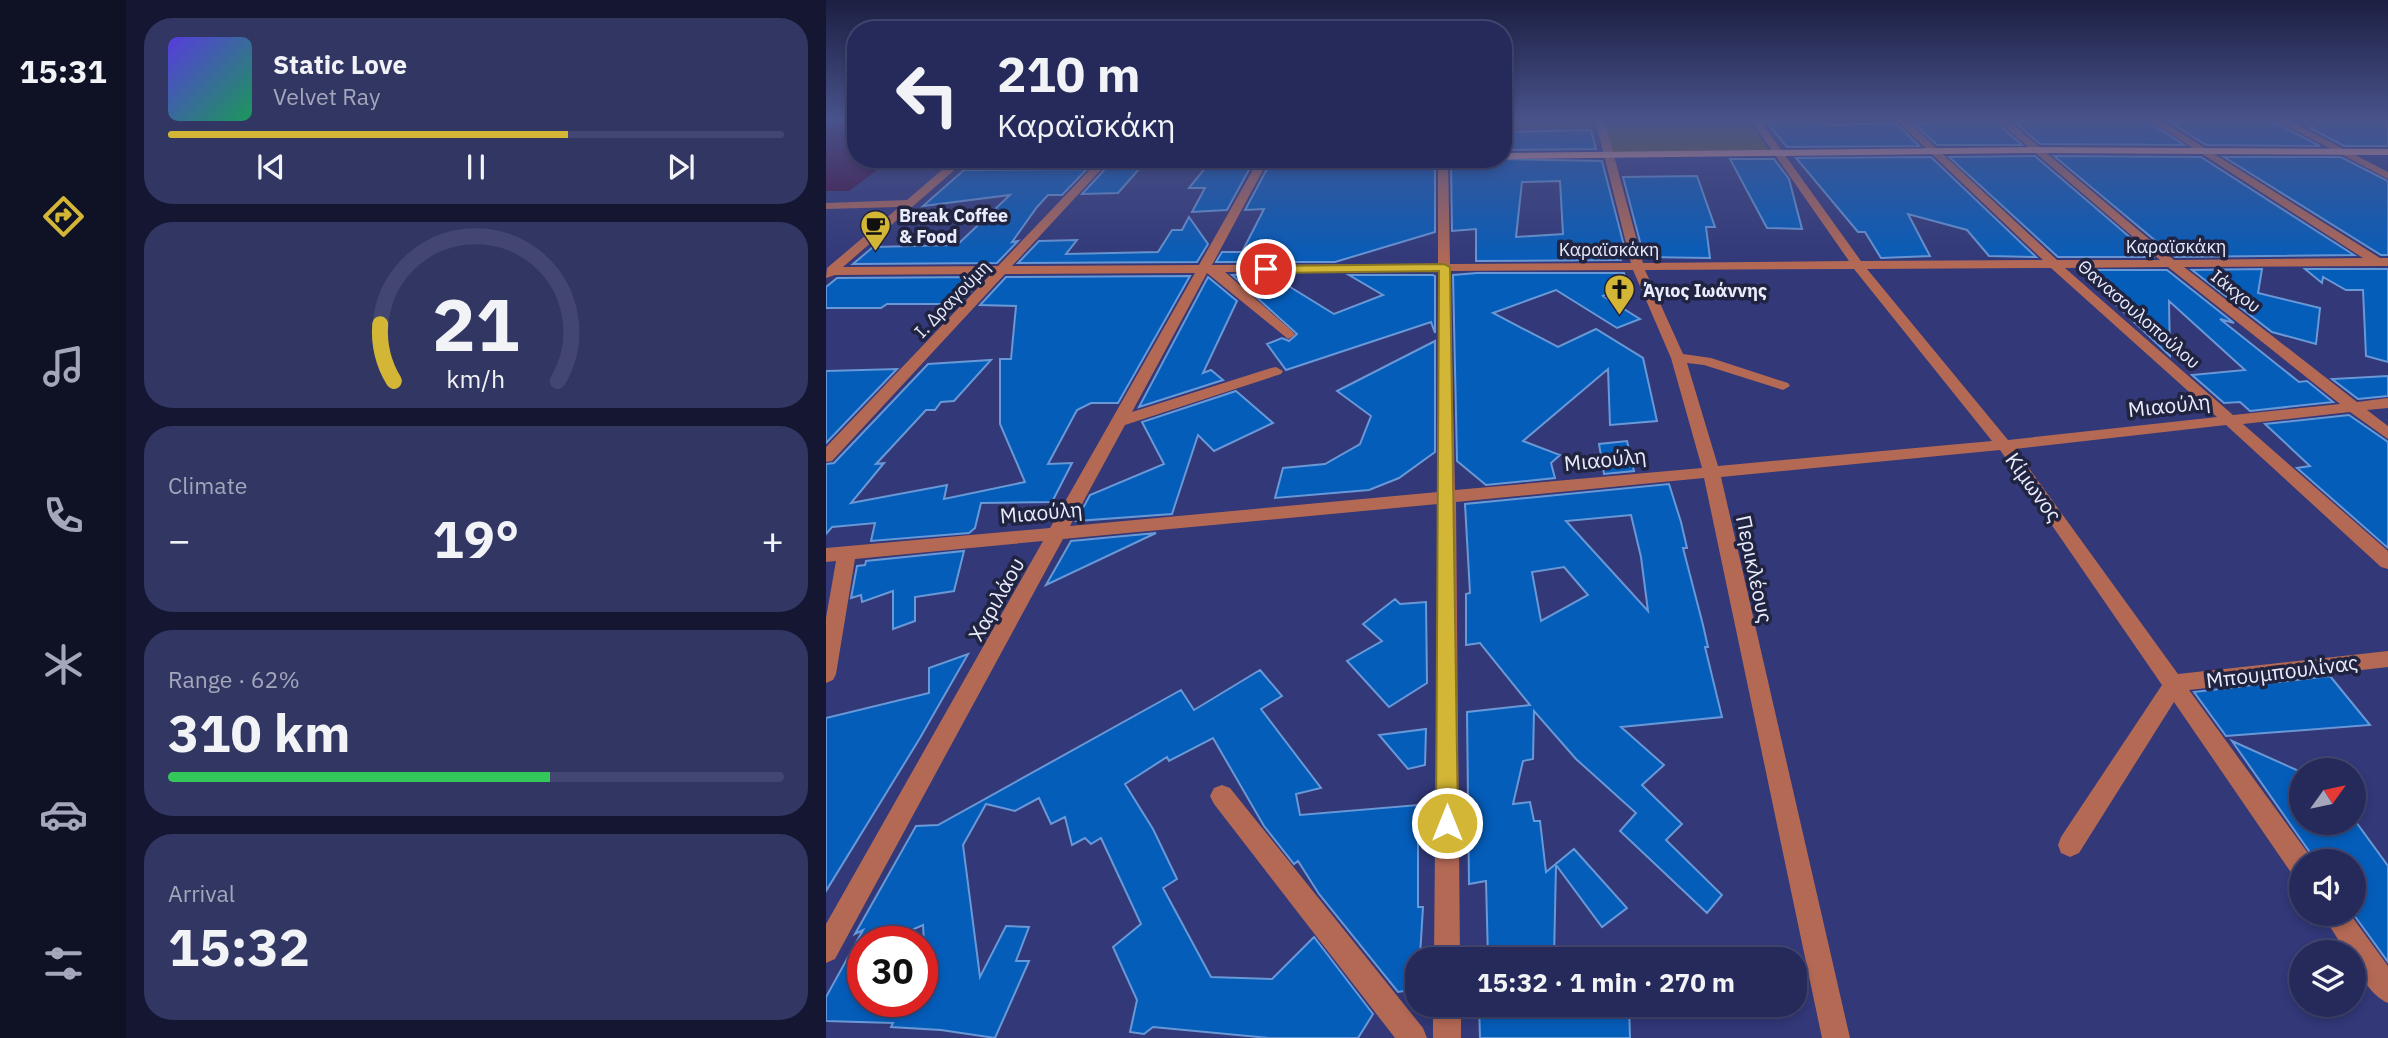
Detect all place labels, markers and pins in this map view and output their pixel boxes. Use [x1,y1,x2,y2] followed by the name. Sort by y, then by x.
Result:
[899,204,1008,248] place label: Break Coffee & Food
[859,208,893,252] cafe icon: Break Coffee & Food
[1236,239,1296,299] pin
[1603,273,1637,317] church icon: Άγιος Ιωάννης
[1643,279,1767,302] place label: Άγιος Ιωάννης

